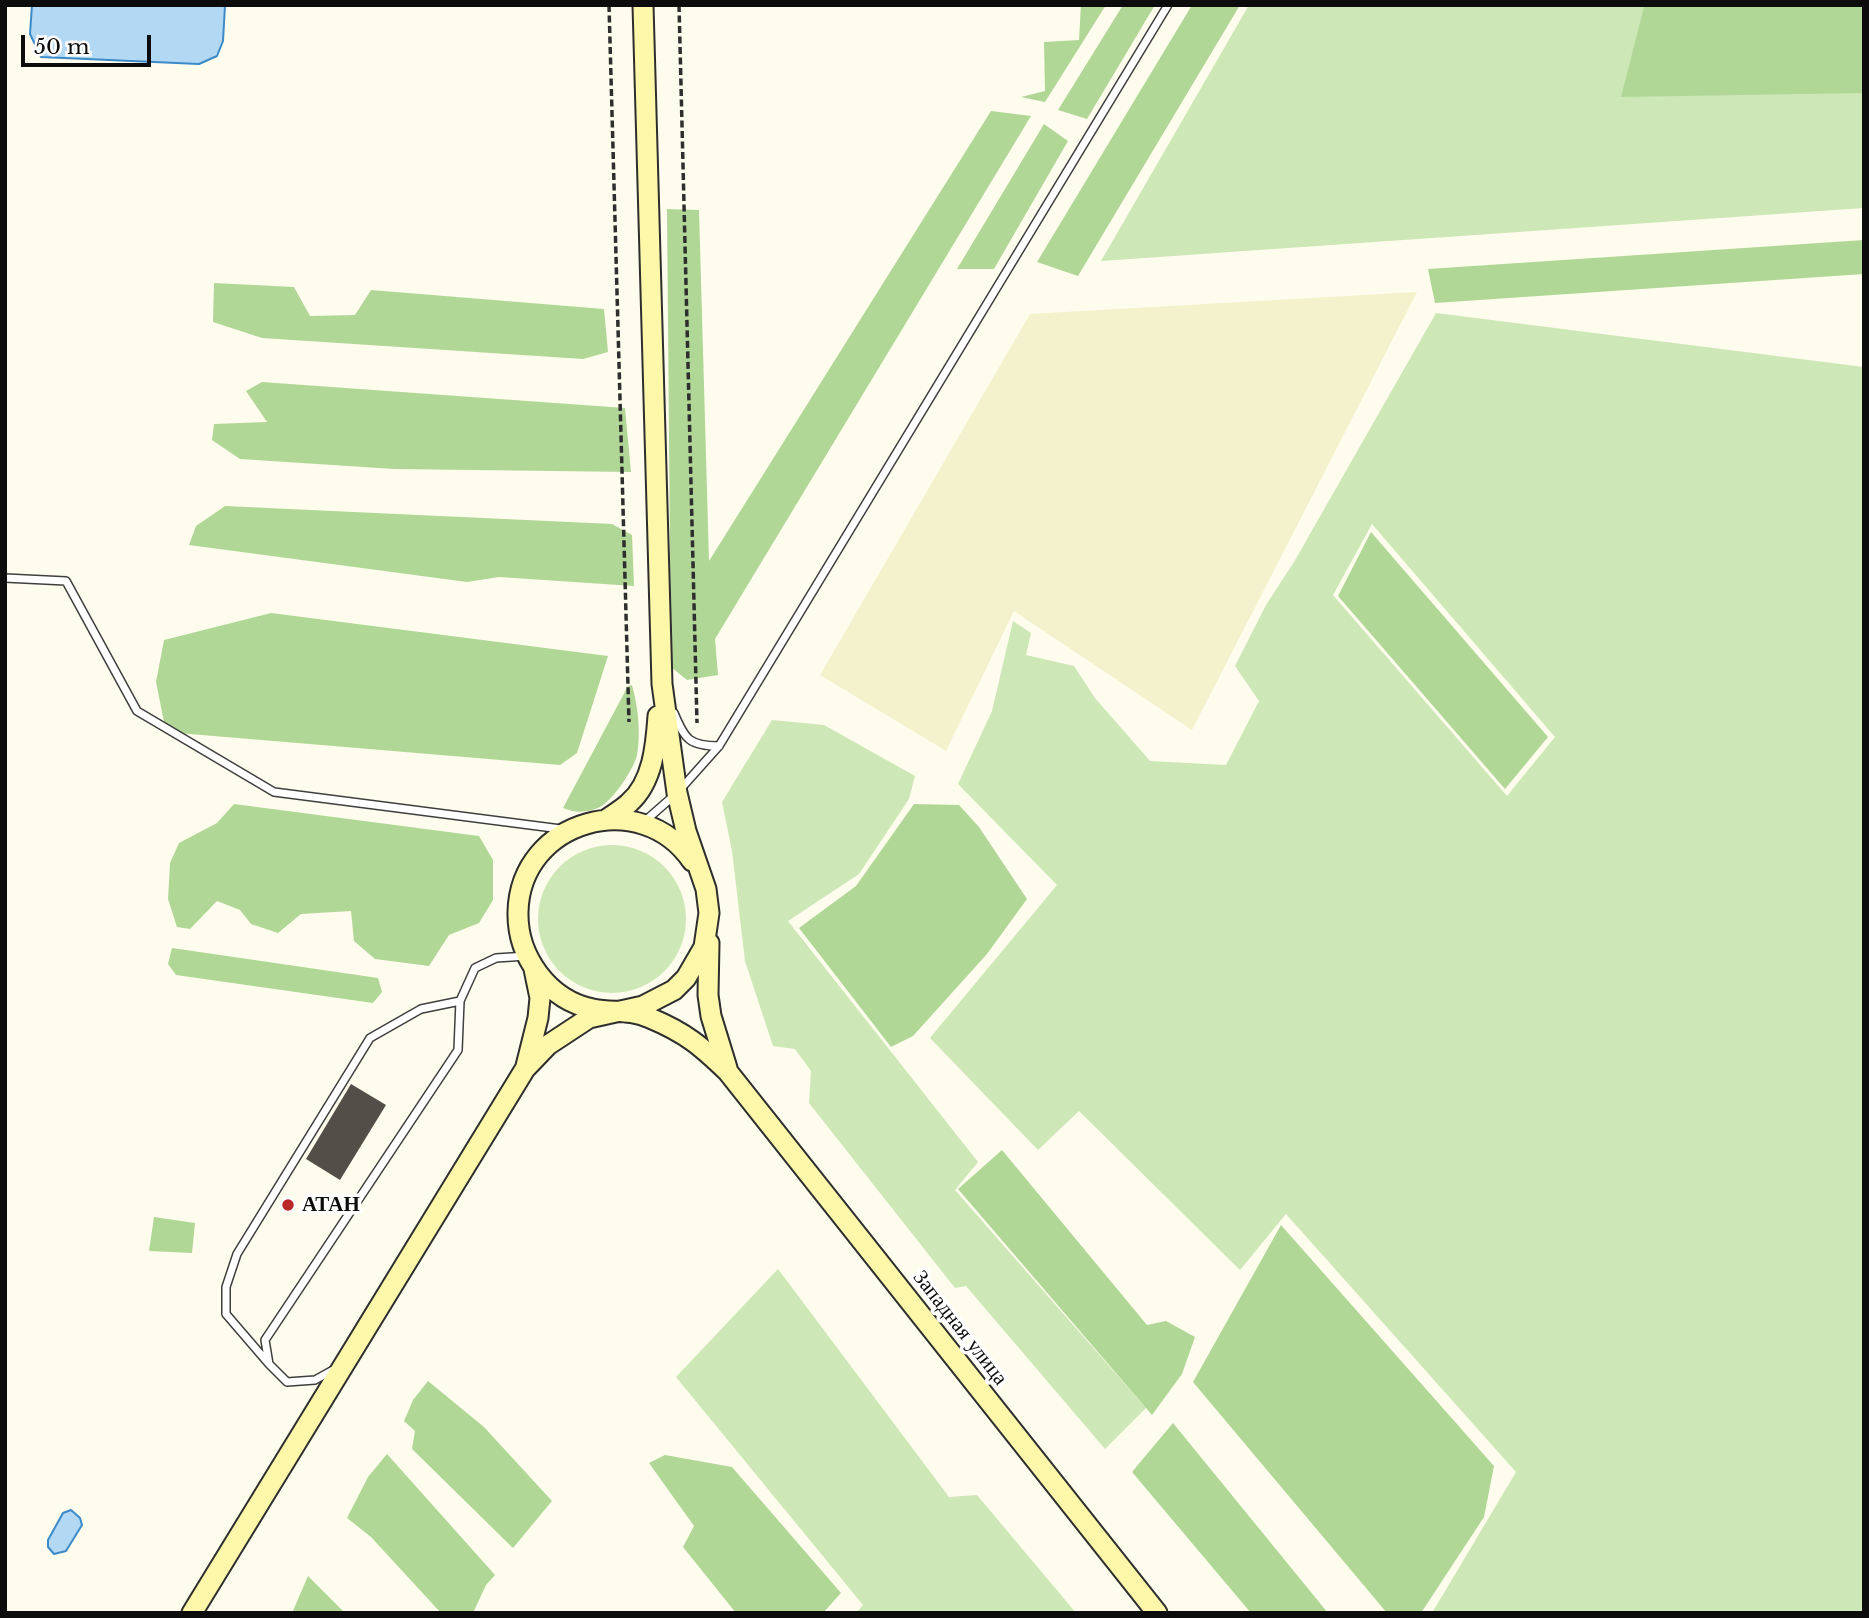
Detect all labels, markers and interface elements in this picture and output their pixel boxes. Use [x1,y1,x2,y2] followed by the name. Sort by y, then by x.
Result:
[24,21,154,65] scale bar
[34,34,89,60] text: 50 m
[302,1192,360,1218] place label: АТАН
[280,1197,296,1213] marker: АТАН
[907,1266,1013,1390] street label: Западная улица

